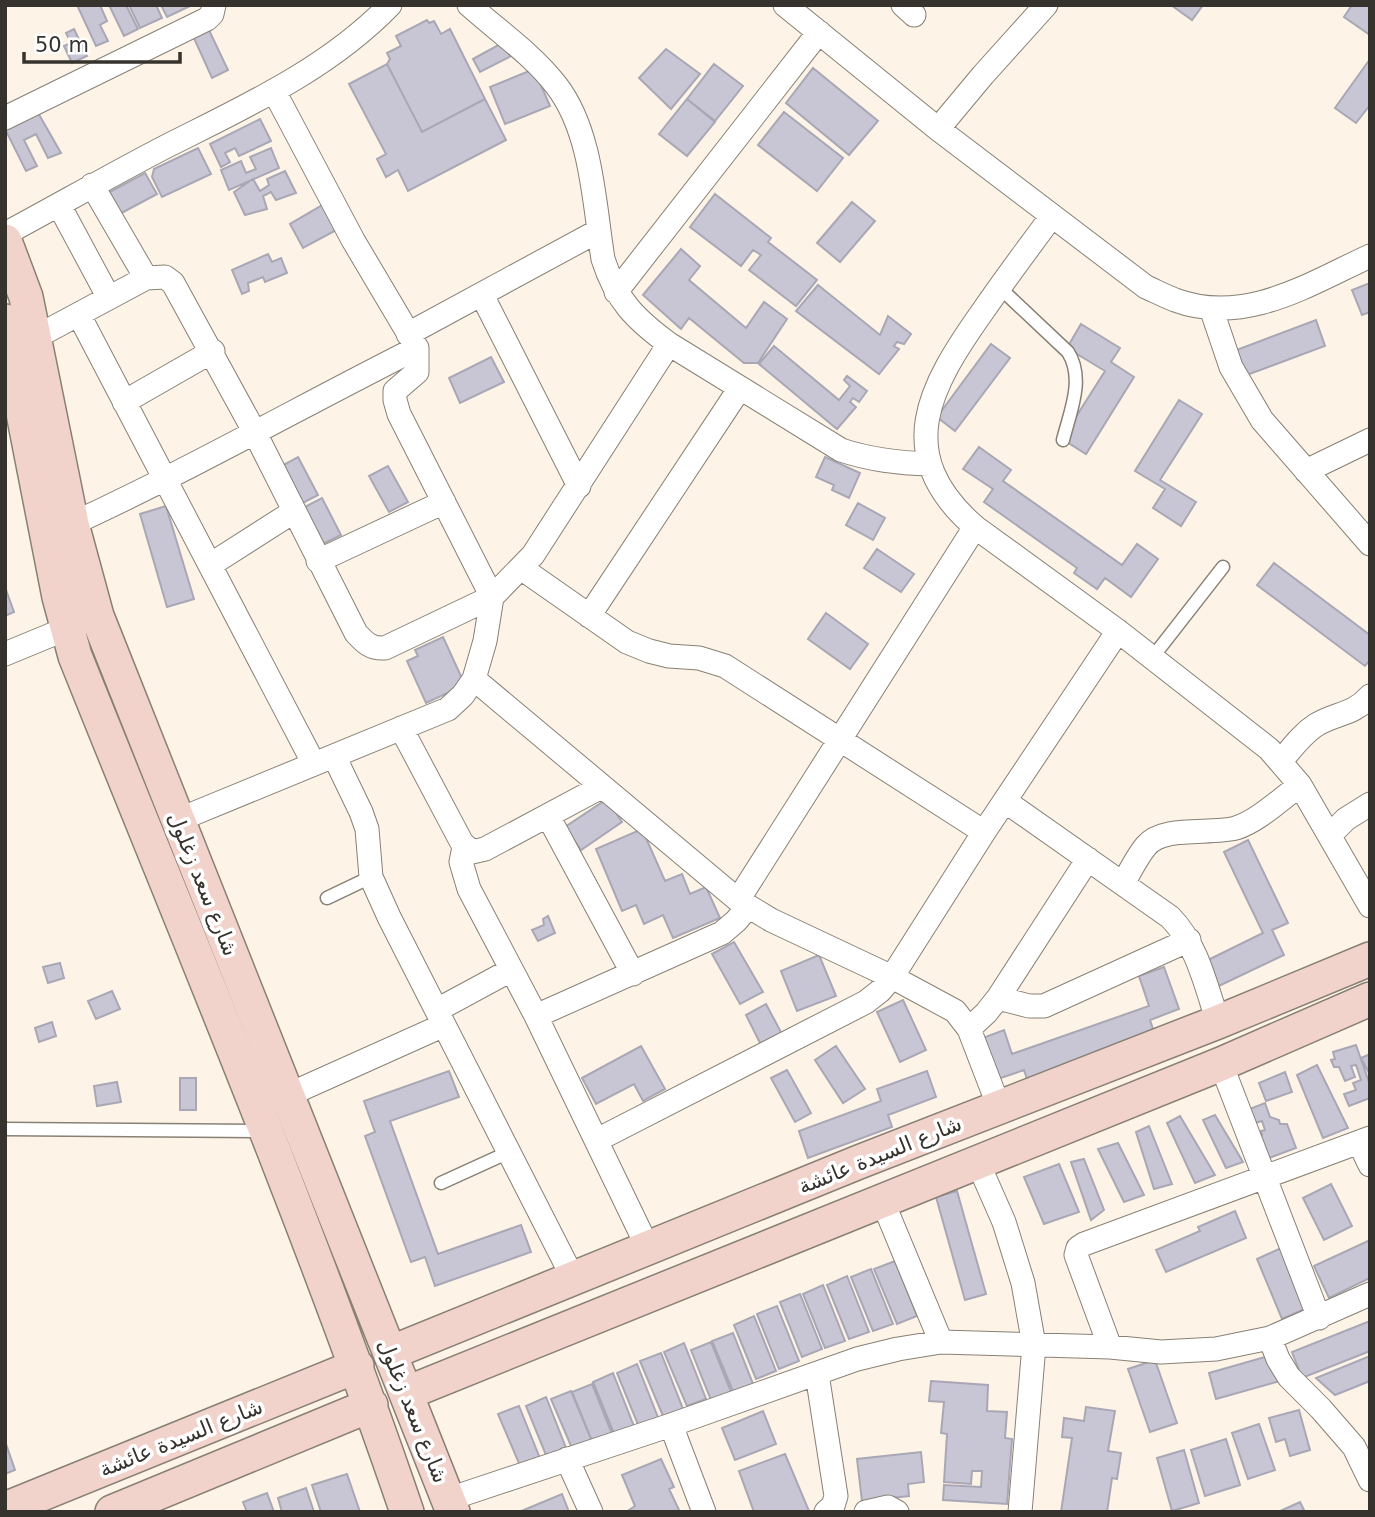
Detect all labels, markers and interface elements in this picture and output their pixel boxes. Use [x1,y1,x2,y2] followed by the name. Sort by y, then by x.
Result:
[24,21,180,65] scale bar
[35,33,89,57] text: 50 m
[163,809,243,959] street label: شارع سعد زغلول
[795,1111,965,1199] street label: شارع السيدة عائشة
[373,1336,453,1486] street label: شارع سعد زغلول
[96,1394,266,1482] street label: شارع السيدة عائشة

